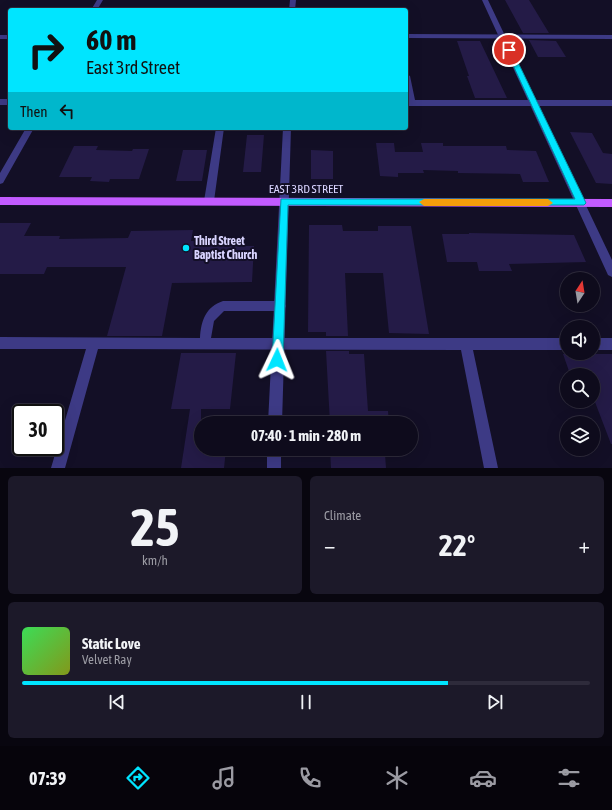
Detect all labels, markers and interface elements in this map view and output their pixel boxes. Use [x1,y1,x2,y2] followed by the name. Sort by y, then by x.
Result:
[20,24,72,76] icon: right
[86,24,136,56] text: 60 m
[492,33,526,67] pin
[498,39,520,61] icon: arrive
[86,57,180,78] text: East 3rd Street
[56,100,78,122] icon: left
[20,103,48,120] text: Then
[269,182,344,196] street label: EAST 3RD STREET
[194,234,258,262] place label: Third Street Baptist Church
[181,243,191,253] marker: Third Street Baptist Church
[560,272,600,312] north arrow
[560,272,600,456] map controls
[560,320,600,360] button: sound
[256,339,298,381] position arrow
[560,368,600,408] button: search
[12,404,64,456] speed limit sign: 30
[560,416,600,456] button: layers
[251,427,361,444] text: 07:40 · 1 min · 280 m
[131,497,179,557] text: 25
[324,508,361,523] text: Climate
[439,528,475,562] text: 22°
[324,532,335,558] text: −
[579,532,590,558] text: +
[142,553,168,568] text: km/h
[82,635,141,652] text: Static Love
[82,652,132,667] text: Velvet Ray
[106,691,128,713] icon: previous
[295,691,317,713] icon: pause
[484,691,506,713] icon: next
[124,764,152,792] icon: directions
[210,764,238,792] icon: music
[296,764,324,792] icon: phone
[383,764,411,792] icon: climate
[469,764,497,792] icon: car
[555,764,583,792] icon: filters
[29,768,66,789] text: 07:39

